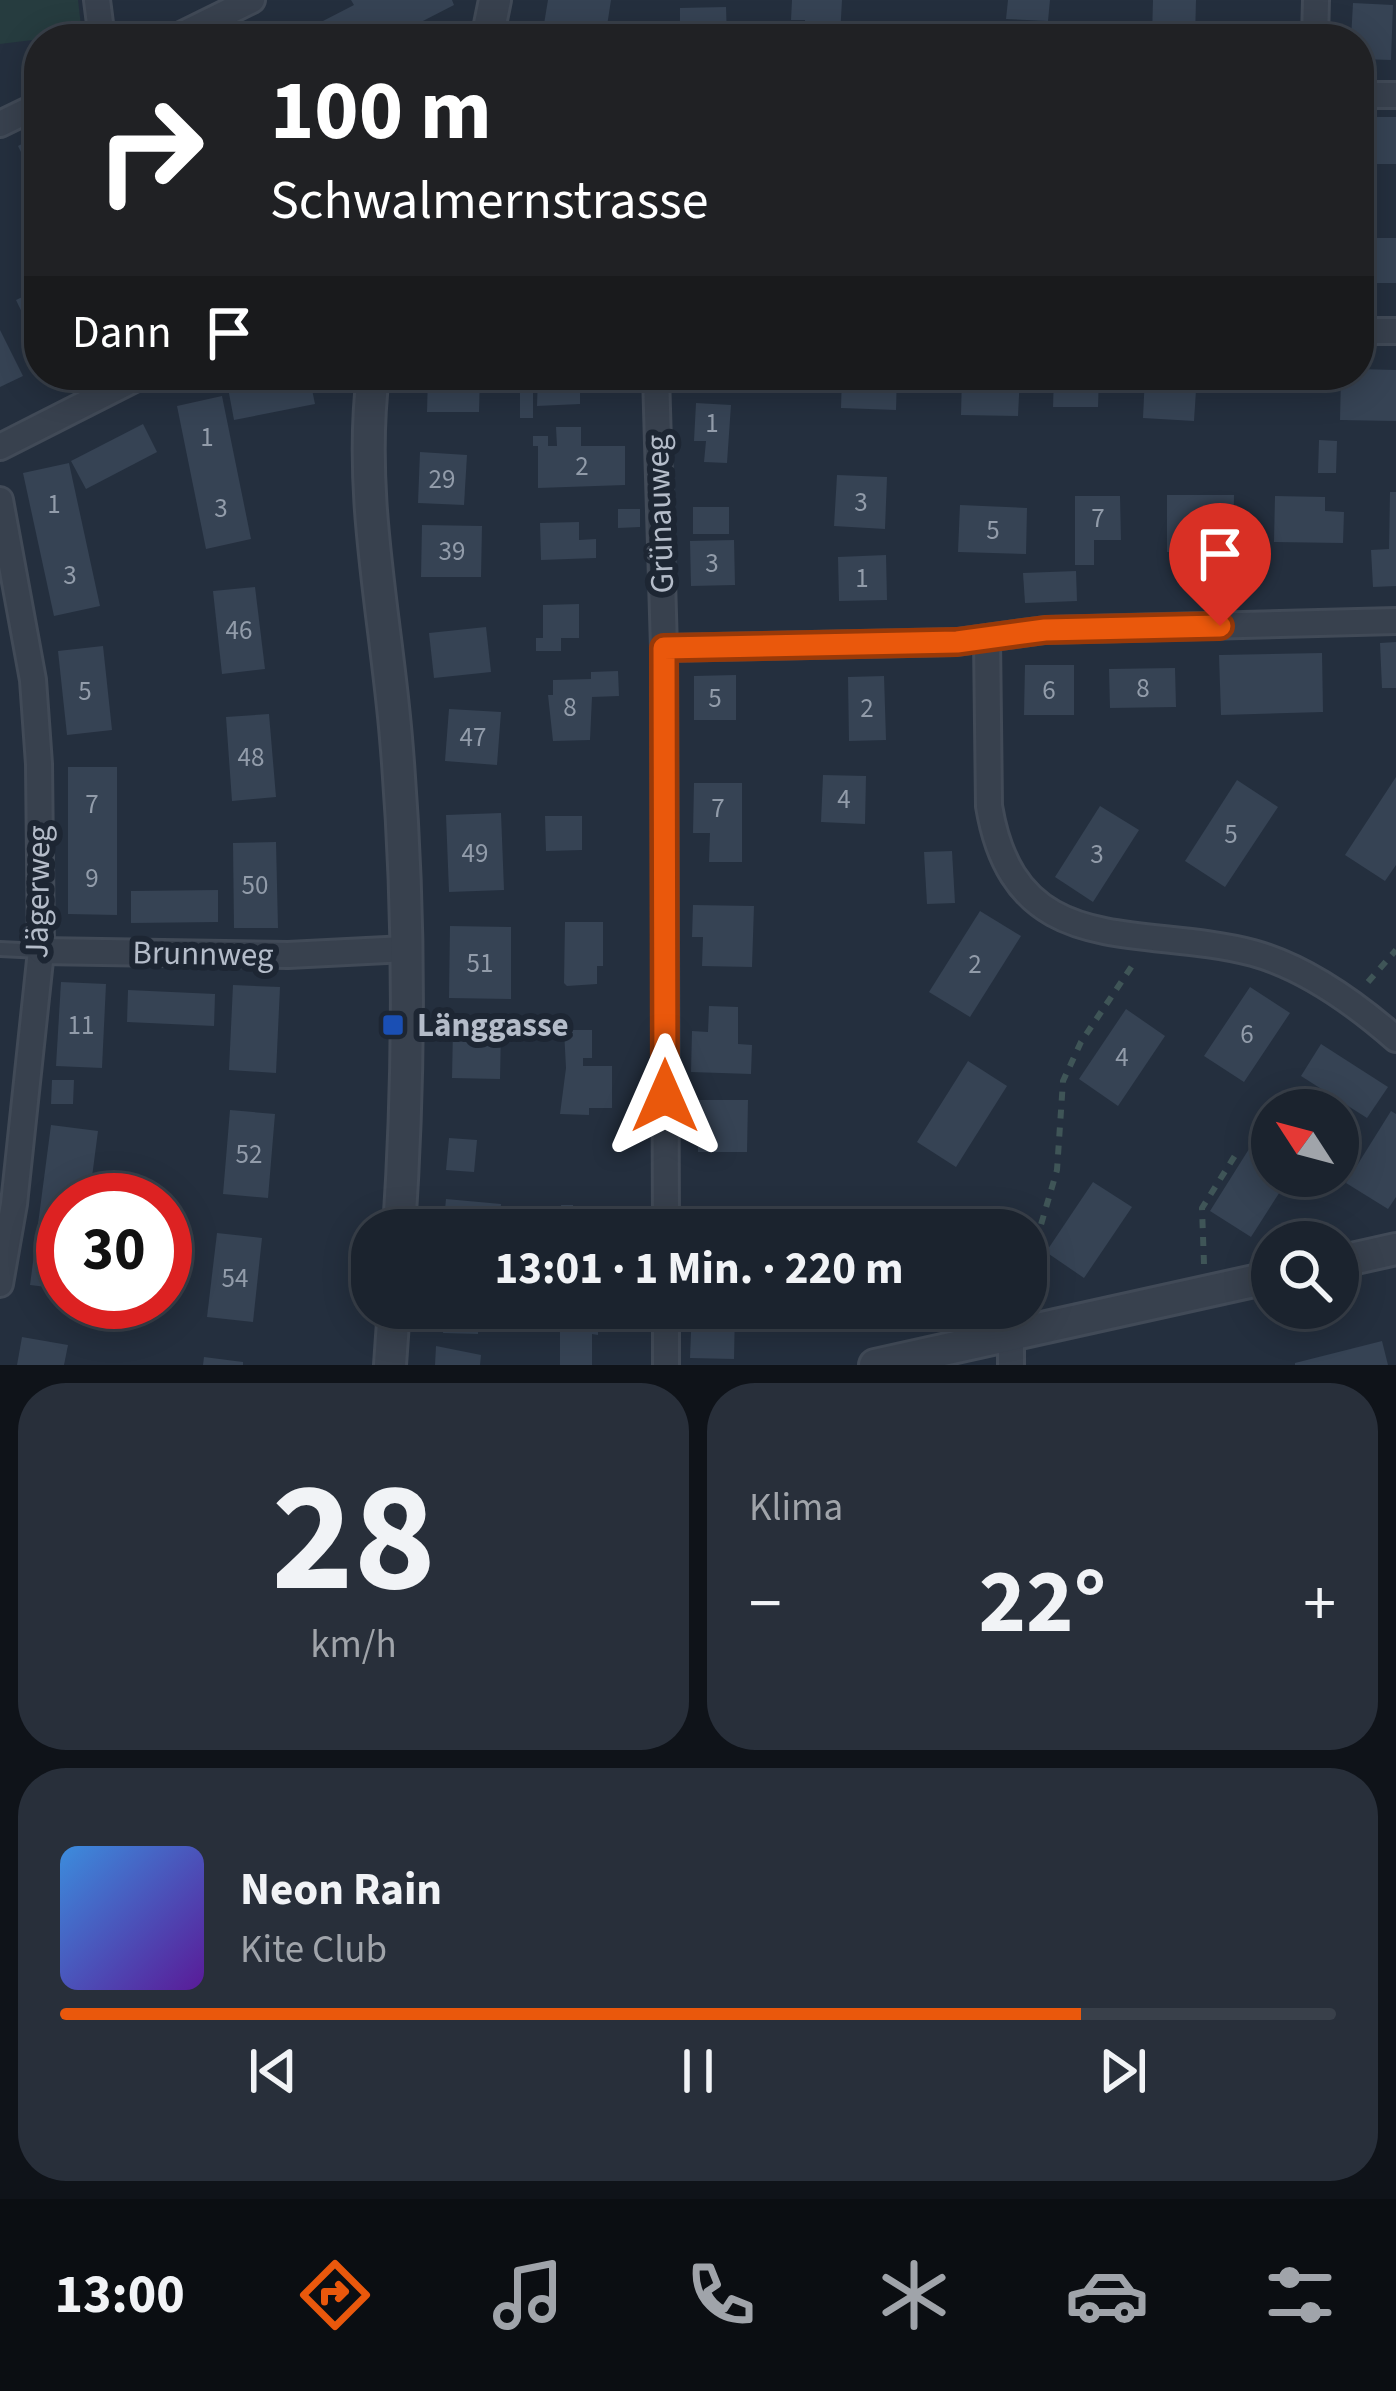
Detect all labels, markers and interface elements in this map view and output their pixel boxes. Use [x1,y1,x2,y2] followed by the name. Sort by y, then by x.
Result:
[270,52,492,172] text: 100 m
[72,72,228,228] icon: right
[270,163,708,240] text: Schwalmernstrasse
[196,300,262,366] icon: arrive
[72,301,172,365] text: Dann
[705,404,719,443] house number: 1
[200,418,214,457] house number: 1
[634,434,686,594] street label: Grünauweg
[575,447,589,486] house number: 2
[429,460,455,499] house number: 29
[854,483,868,522] house number: 3
[47,485,61,524] house number: 1
[214,489,228,528] house number: 3
[1091,499,1105,538] house number: 7
[1169,503,1271,626] pin
[986,511,1000,550] house number: 5
[1187,521,1253,587] icon: arrive
[439,532,465,571] house number: 39
[705,544,719,583] house number: 3
[63,556,77,595] house number: 3
[855,559,869,598] house number: 1
[226,611,252,650] house number: 46
[1136,669,1150,708] house number: 8
[1042,671,1056,710] house number: 6
[78,672,92,711] house number: 5
[708,679,722,718] house number: 5
[563,688,577,727] house number: 8
[860,689,874,728] house number: 2
[460,718,486,757] house number: 47
[238,738,264,777] house number: 48
[837,780,851,819] house number: 4
[85,785,99,824] house number: 7
[711,789,725,828] house number: 7
[1224,815,1238,854] house number: 5
[13,825,63,959] street label: Jägerweg
[462,834,488,873] house number: 49
[1090,835,1104,874] house number: 3
[85,859,99,898] house number: 9
[242,866,268,905] house number: 50
[132,929,274,979] street label: Brunnweg
[467,944,493,983] house number: 51
[968,945,982,984] house number: 2
[417,1002,569,1049] place label: Länggasse
[68,1006,94,1045] house number: 11
[380,1012,406,1038] marker: Länggasse
[1240,1015,1254,1054] house number: 6
[602,1033,728,1159] position arrow
[1115,1038,1129,1077] house number: 4
[1251,1089,1359,1197] north arrow
[1251,1089,1359,1329] map controls
[236,1135,262,1174] house number: 52
[36,1173,192,1329] speed limit sign: 30
[1251,1221,1359,1329] button: search
[494,1237,904,1301] text: 13:01 · 1 Min. · 220 m
[222,1259,248,1298] house number: 54
[271,1428,436,1650] text: 28
[749,1480,843,1536] text: Klima
[979,1539,1106,1667] text: 22°
[749,1557,782,1651] text: −
[1303,1557,1336,1651] text: +
[310,1617,397,1673] text: km/h
[240,1858,442,1922] text: Neon Rain
[240,1922,387,1978] text: Kite Club
[240,2038,306,2104] icon: previous
[665,2038,731,2104] icon: pause
[1090,2038,1156,2104] icon: next
[293,2253,377,2337] icon: directions
[486,2253,570,2337] icon: music
[679,2253,763,2337] icon: phone
[872,2253,956,2337] icon: climate
[1065,2253,1149,2337] icon: car
[1258,2253,1342,2337] icon: filters
[54,2257,185,2334] text: 13:00

